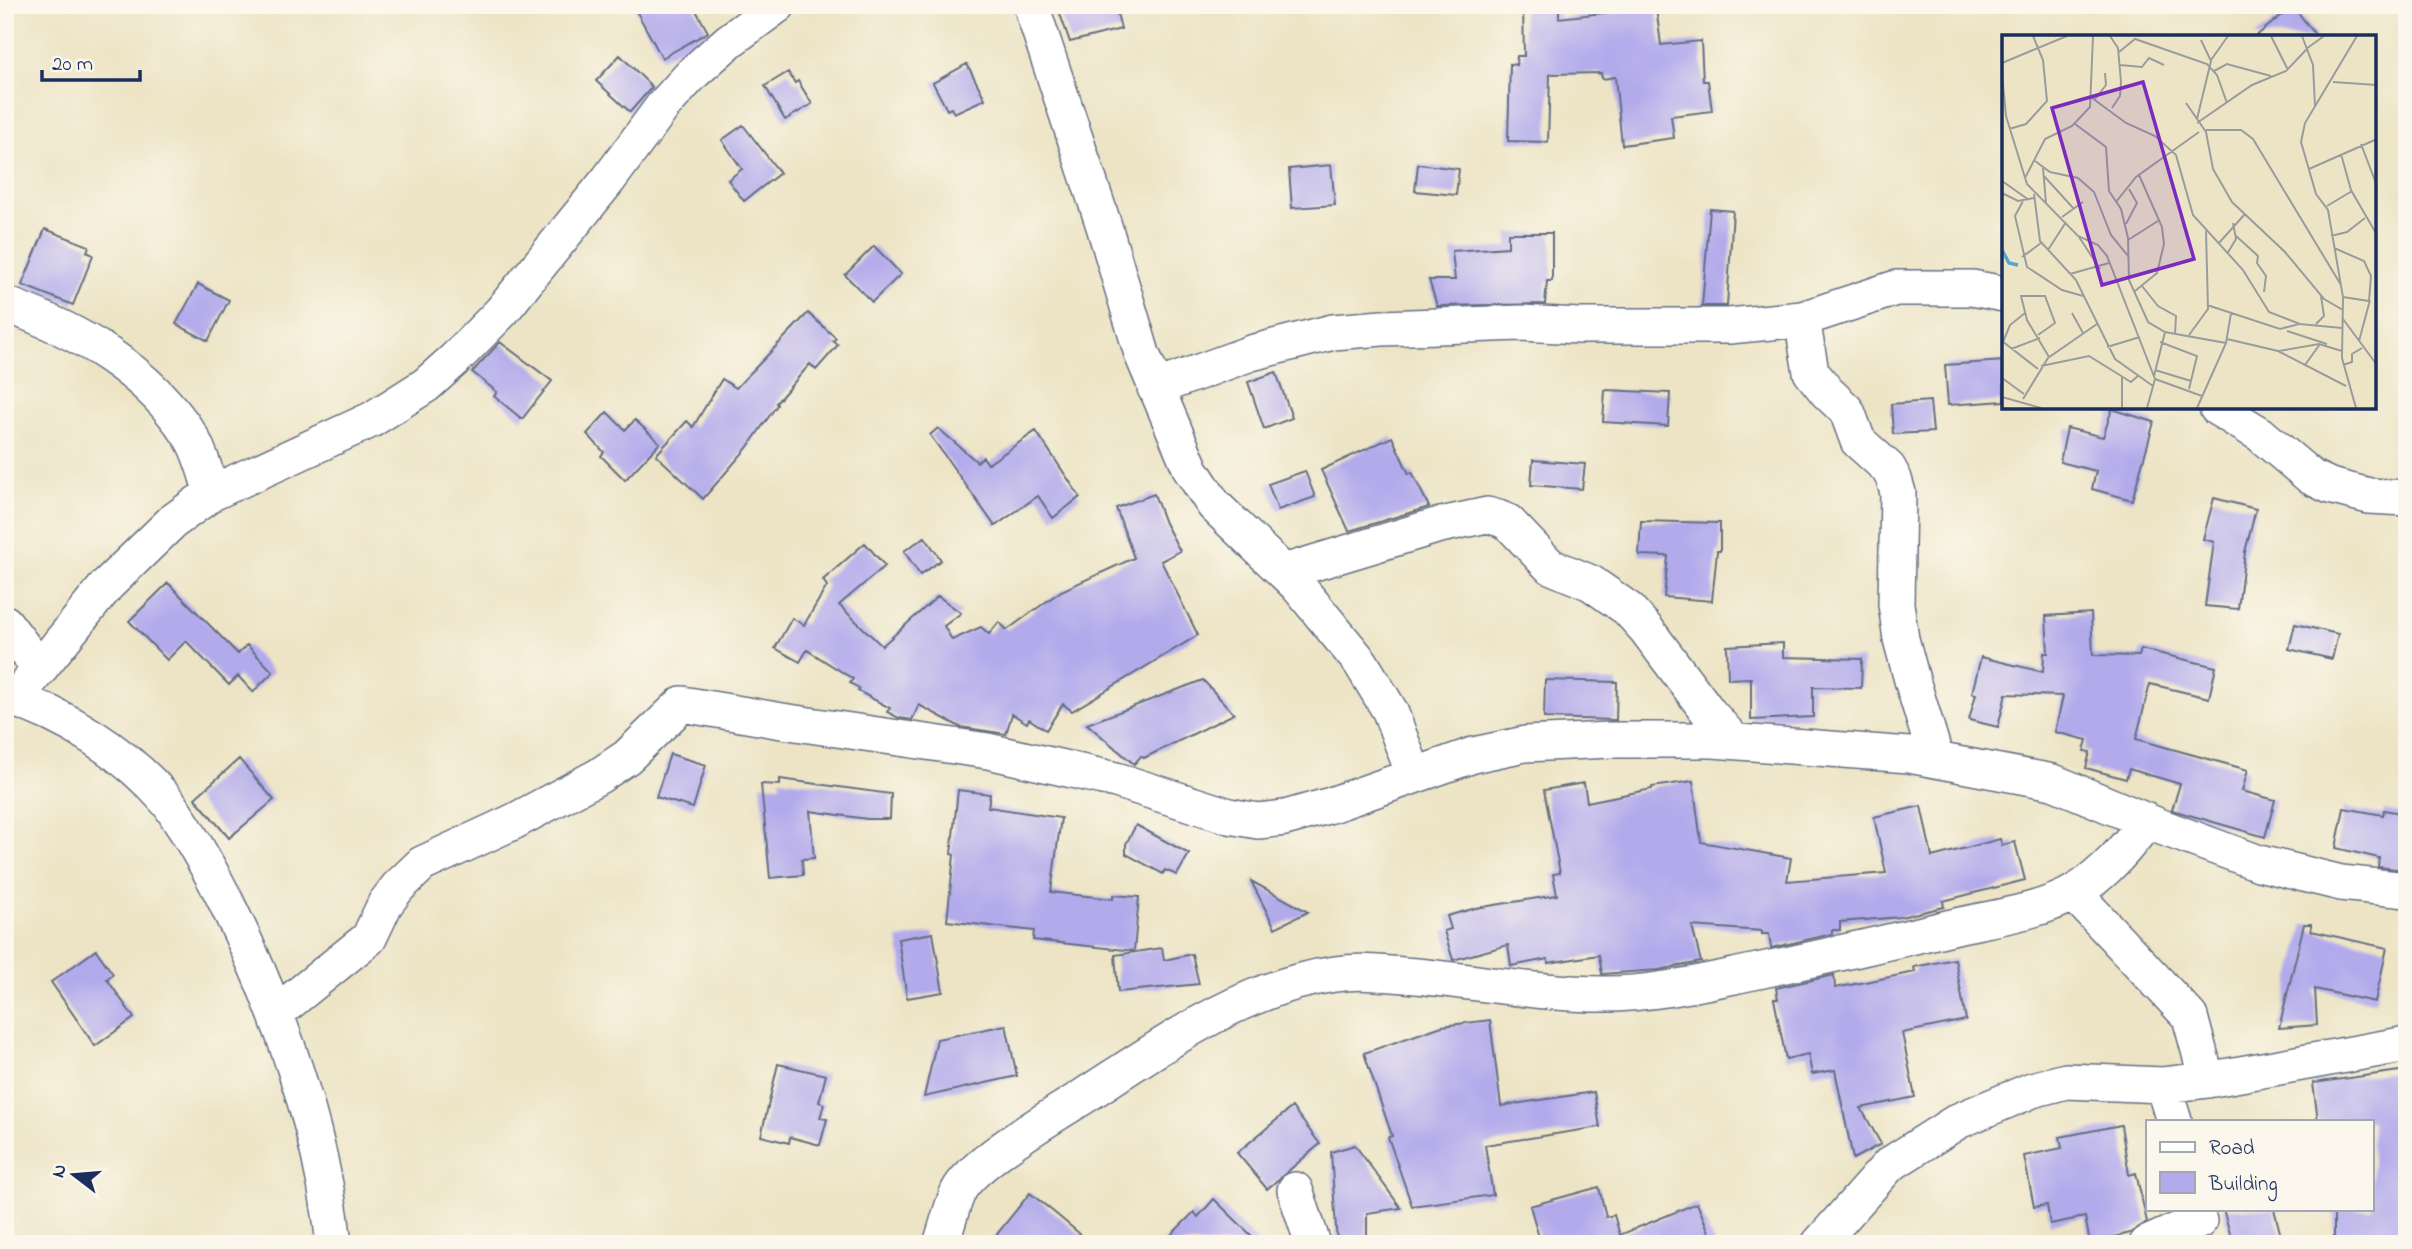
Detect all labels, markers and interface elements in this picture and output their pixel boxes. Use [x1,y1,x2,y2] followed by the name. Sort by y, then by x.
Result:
[2002,35,2377,410] inset map
[42,38,140,82] scale bar
[52,50,93,80] text: 20 m
[2146,1120,2374,1210] legend
[2209,1134,2255,1164] text: Road
[38,1140,108,1210] north arrow
[45,1161,75,1181] text: N
[2208,1170,2278,1202] text: Building

